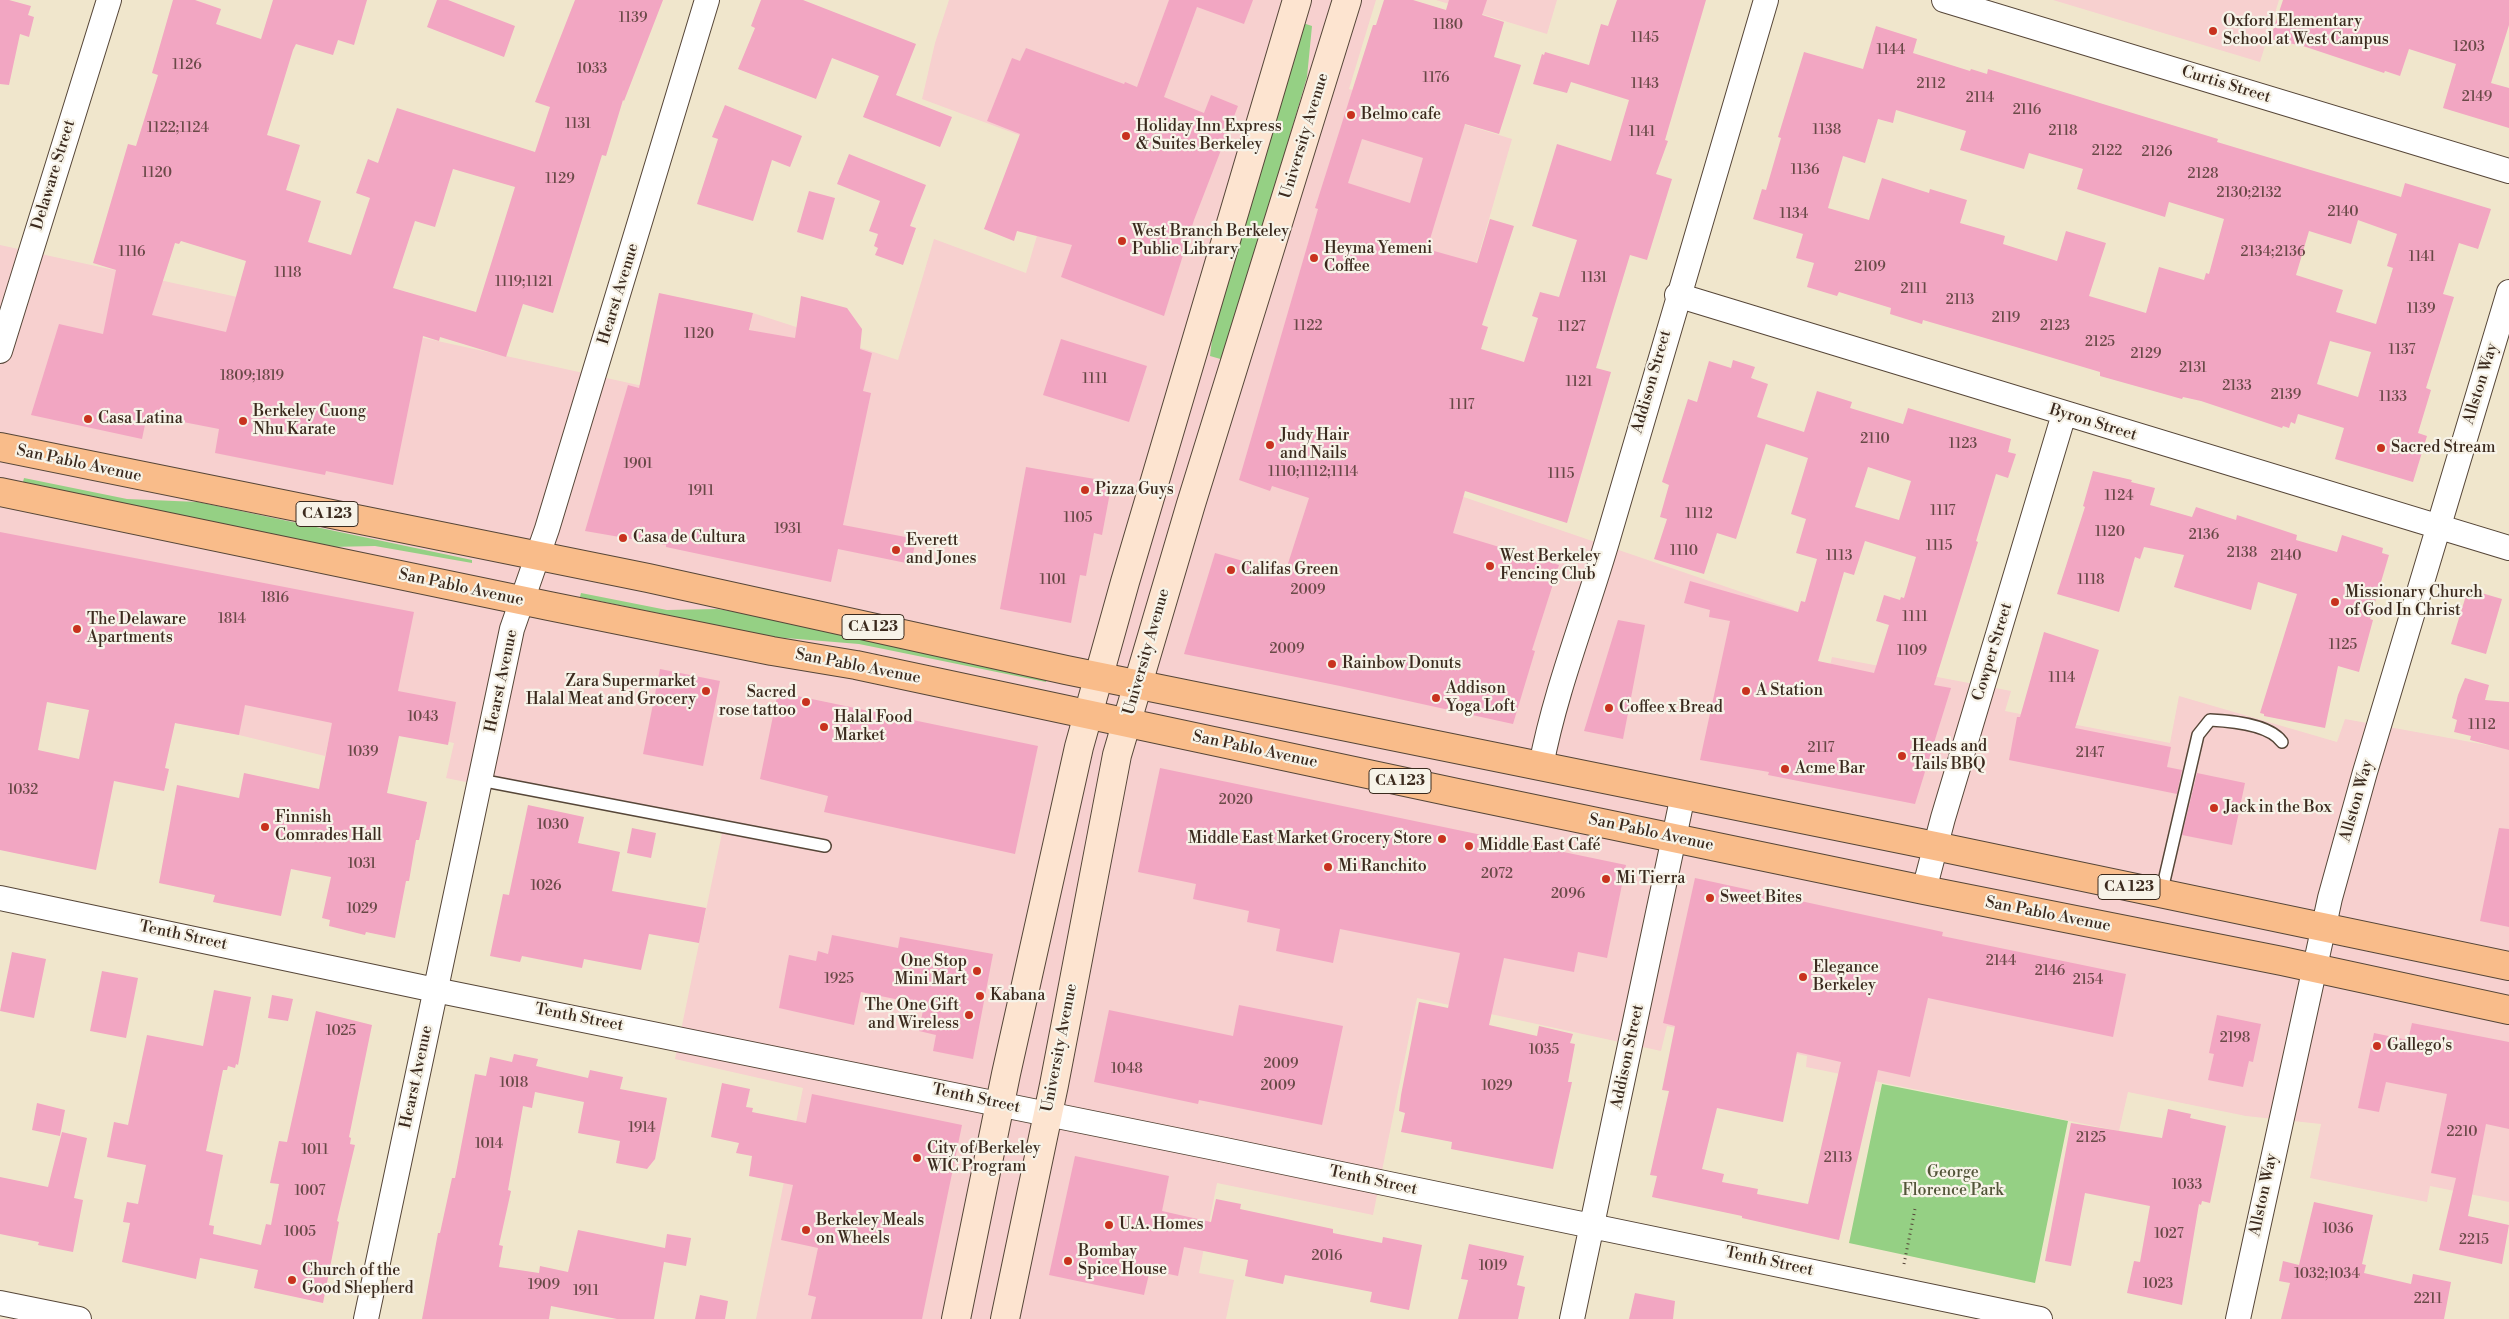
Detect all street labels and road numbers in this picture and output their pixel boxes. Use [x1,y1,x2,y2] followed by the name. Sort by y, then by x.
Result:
[2179,62,2273,108] street label: Curtis Street
[1277,71,1333,201] street label: University Avenue
[28,118,80,232] street label: Delaware Street
[595,241,643,347] street label: Hearst Avenue
[1628,328,1676,436] street label: Addison Street
[2460,341,2502,427] street label: Allston Way
[2047,401,2139,445] street label: Byron Street
[15,441,143,487] street label: San Pablo Avenue
[296,502,358,526] road number: CA 123
[397,565,525,611] street label: San Pablo Avenue
[1120,587,1174,717] street label: University Avenue
[1969,601,2017,703] street label: Cowper Street
[842,614,904,640] road number: CA 123
[482,628,522,734] street label: Hearst Avenue
[794,645,922,689] street label: San Pablo Avenue
[1191,727,1319,773] street label: San Pablo Avenue
[2336,758,2378,844] street label: Allston Way
[1369,768,1431,794] road number: CA 123
[1587,810,1715,856] street label: San Pablo Avenue
[2098,874,2160,900] road number: CA 123
[1984,893,2112,937] street label: San Pablo Avenue
[137,917,229,955] street label: Tenth Street
[1038,982,1082,1114] street label: University Avenue
[533,1000,625,1036] street label: Tenth Street
[1608,1003,1648,1111] street label: Addison Street
[397,1024,437,1130] street label: Hearst Avenue
[930,1080,1022,1118] street label: Tenth Street
[2246,1152,2282,1238] street label: Allston Way
[1327,1162,1419,1200] street label: Tenth Street
[1723,1243,1815,1281] street label: Tenth Street

